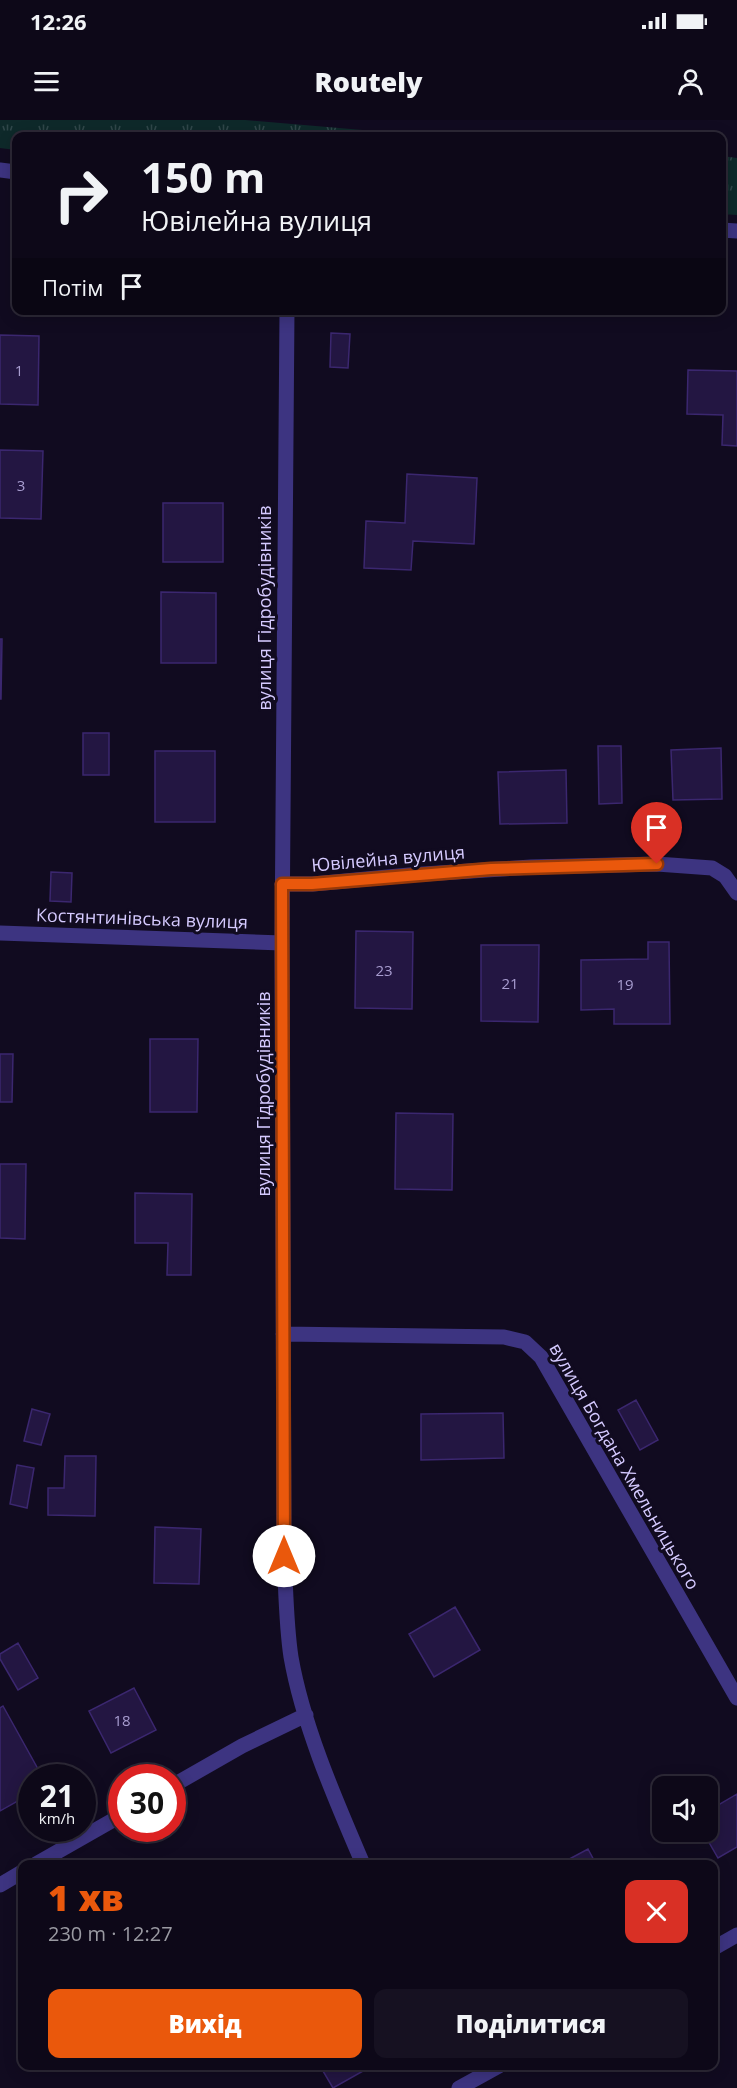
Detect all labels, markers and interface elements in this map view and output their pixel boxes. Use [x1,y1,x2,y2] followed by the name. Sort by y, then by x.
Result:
[30,6,87,36] text: 12:26
[315,63,422,100] text: Routely
[30,65,63,98] icon: menu
[674,65,707,98] icon: person
[141,148,265,205] text: 150 m
[42,156,120,234] icon: right
[141,202,372,239] text: Ювілейна вулиця
[115,270,148,303] icon: arrive
[42,272,103,302] text: Потім
[15,360,23,380] house number: 1
[17,475,25,495] house number: 3
[252,505,276,711] street label: вулиця Гідробудівників
[631,802,682,864] pin
[640,811,673,844] icon: arrive
[310,839,466,877] street label: Ювілейна вулиця
[36,902,248,934] street label: Костянтинівська вулиця
[375,960,393,980] house number: 23
[501,973,519,993] house number: 21
[616,974,634,994] house number: 19
[251,991,275,1197] street label: вулиця Гідробудівників
[544,1338,706,1594] street label: вулиця Богдана Хмельницького
[252,1524,316,1588] position arrow
[113,1710,131,1730] house number: 18
[108,1764,186,1842] speed limit sign: 30
[40,1775,74,1816] text: 21
[652,1776,718,1842] map controls
[652,1776,718,1842] button: sound
[39,1808,75,1828] text: km/h
[48,1873,124,1922] text: 1 хв
[625,1880,688,1943] button: close
[48,1920,173,1947] text: 230 m · 12:27
[48,1989,362,2058] button: Вихід
[374,1989,688,2058] button: Поділитися

